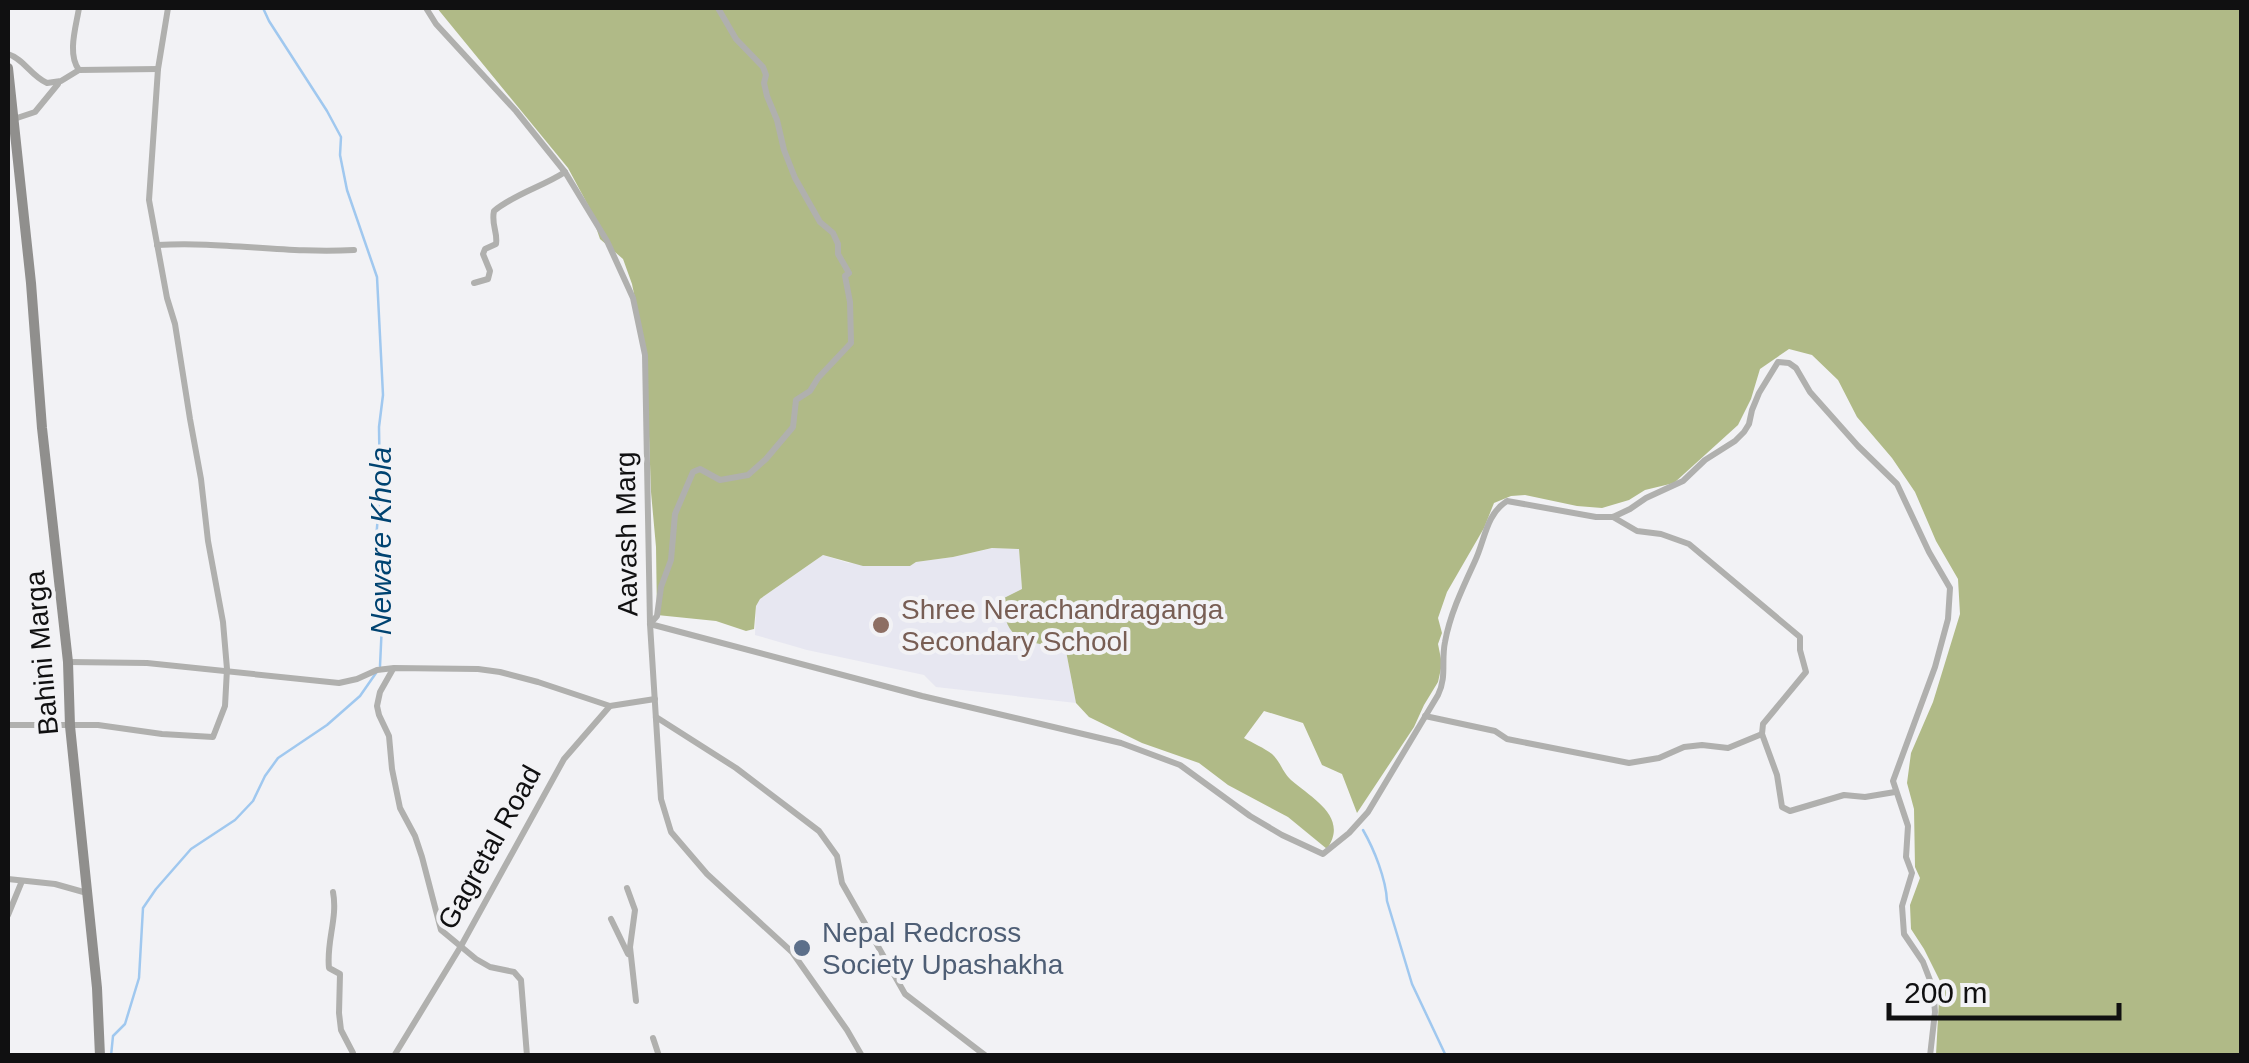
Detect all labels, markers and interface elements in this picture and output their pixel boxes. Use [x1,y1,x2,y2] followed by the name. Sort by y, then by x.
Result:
[364,447,397,635] water label: Neware Khola
[610,451,643,617] street label: Aavash Marg
[19,569,64,736] street label: Bahini Marga
[901,594,1224,657] place label: Shree Nerachandraganga Secondary School
[870,614,892,636] marker: Shree Nerachandraganga Secondary School
[432,760,547,934] street label: Gagretal Road
[822,917,1064,980] place label: Nepal Redcross Society Upashakha
[791,937,813,959] marker: Nepal Redcross Society Upashakha
[1889,958,2119,1020] scale bar
[1904,976,1987,1009] text: 200 m

